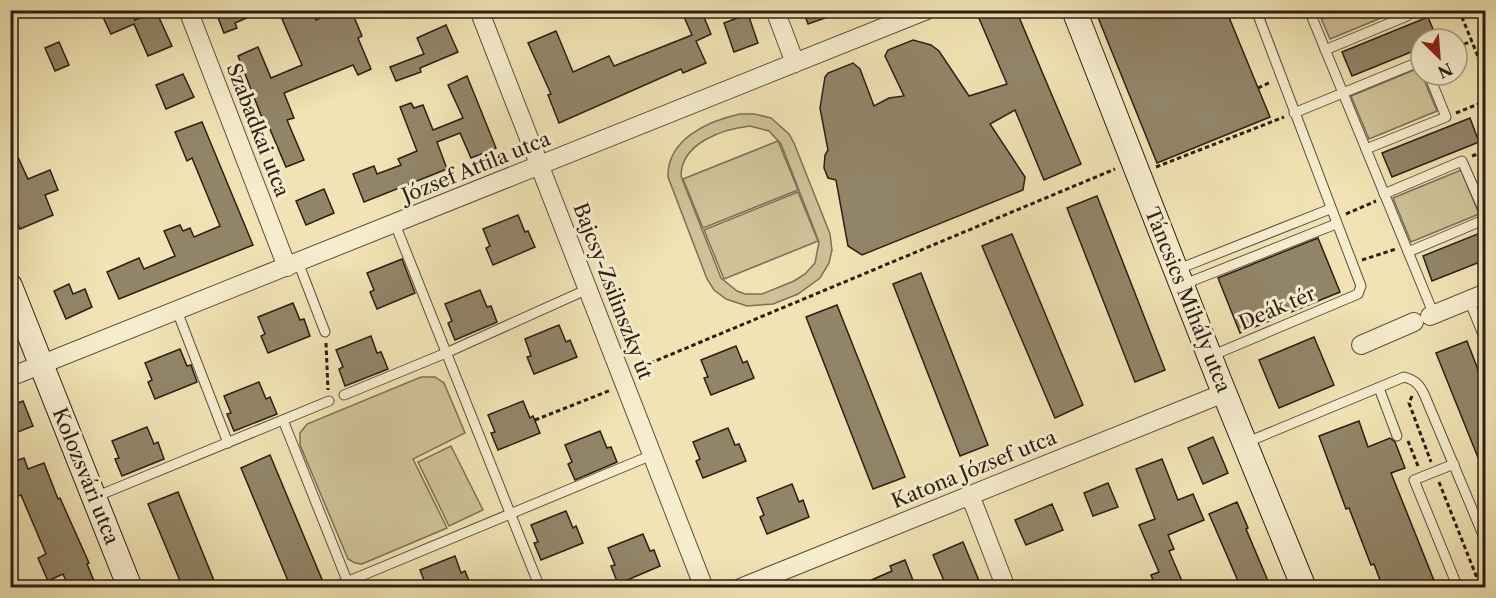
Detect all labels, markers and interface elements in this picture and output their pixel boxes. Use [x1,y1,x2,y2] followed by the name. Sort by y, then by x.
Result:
[1409,27,1469,87] north arrow
[1435,59,1456,83] text: N
[222,60,295,201] street label: Szabadkai utca
[396,126,554,209] street label: József Attila utca
[568,199,658,383] street label: Bajcsy-Zsilinszky út
[1140,204,1236,396] street label: Táncsics Mihály utca
[1235,281,1320,335] street label: Deák tér
[48,404,125,548] street label: Kolozsvári utca
[888,425,1060,513] street label: Katona József utca

